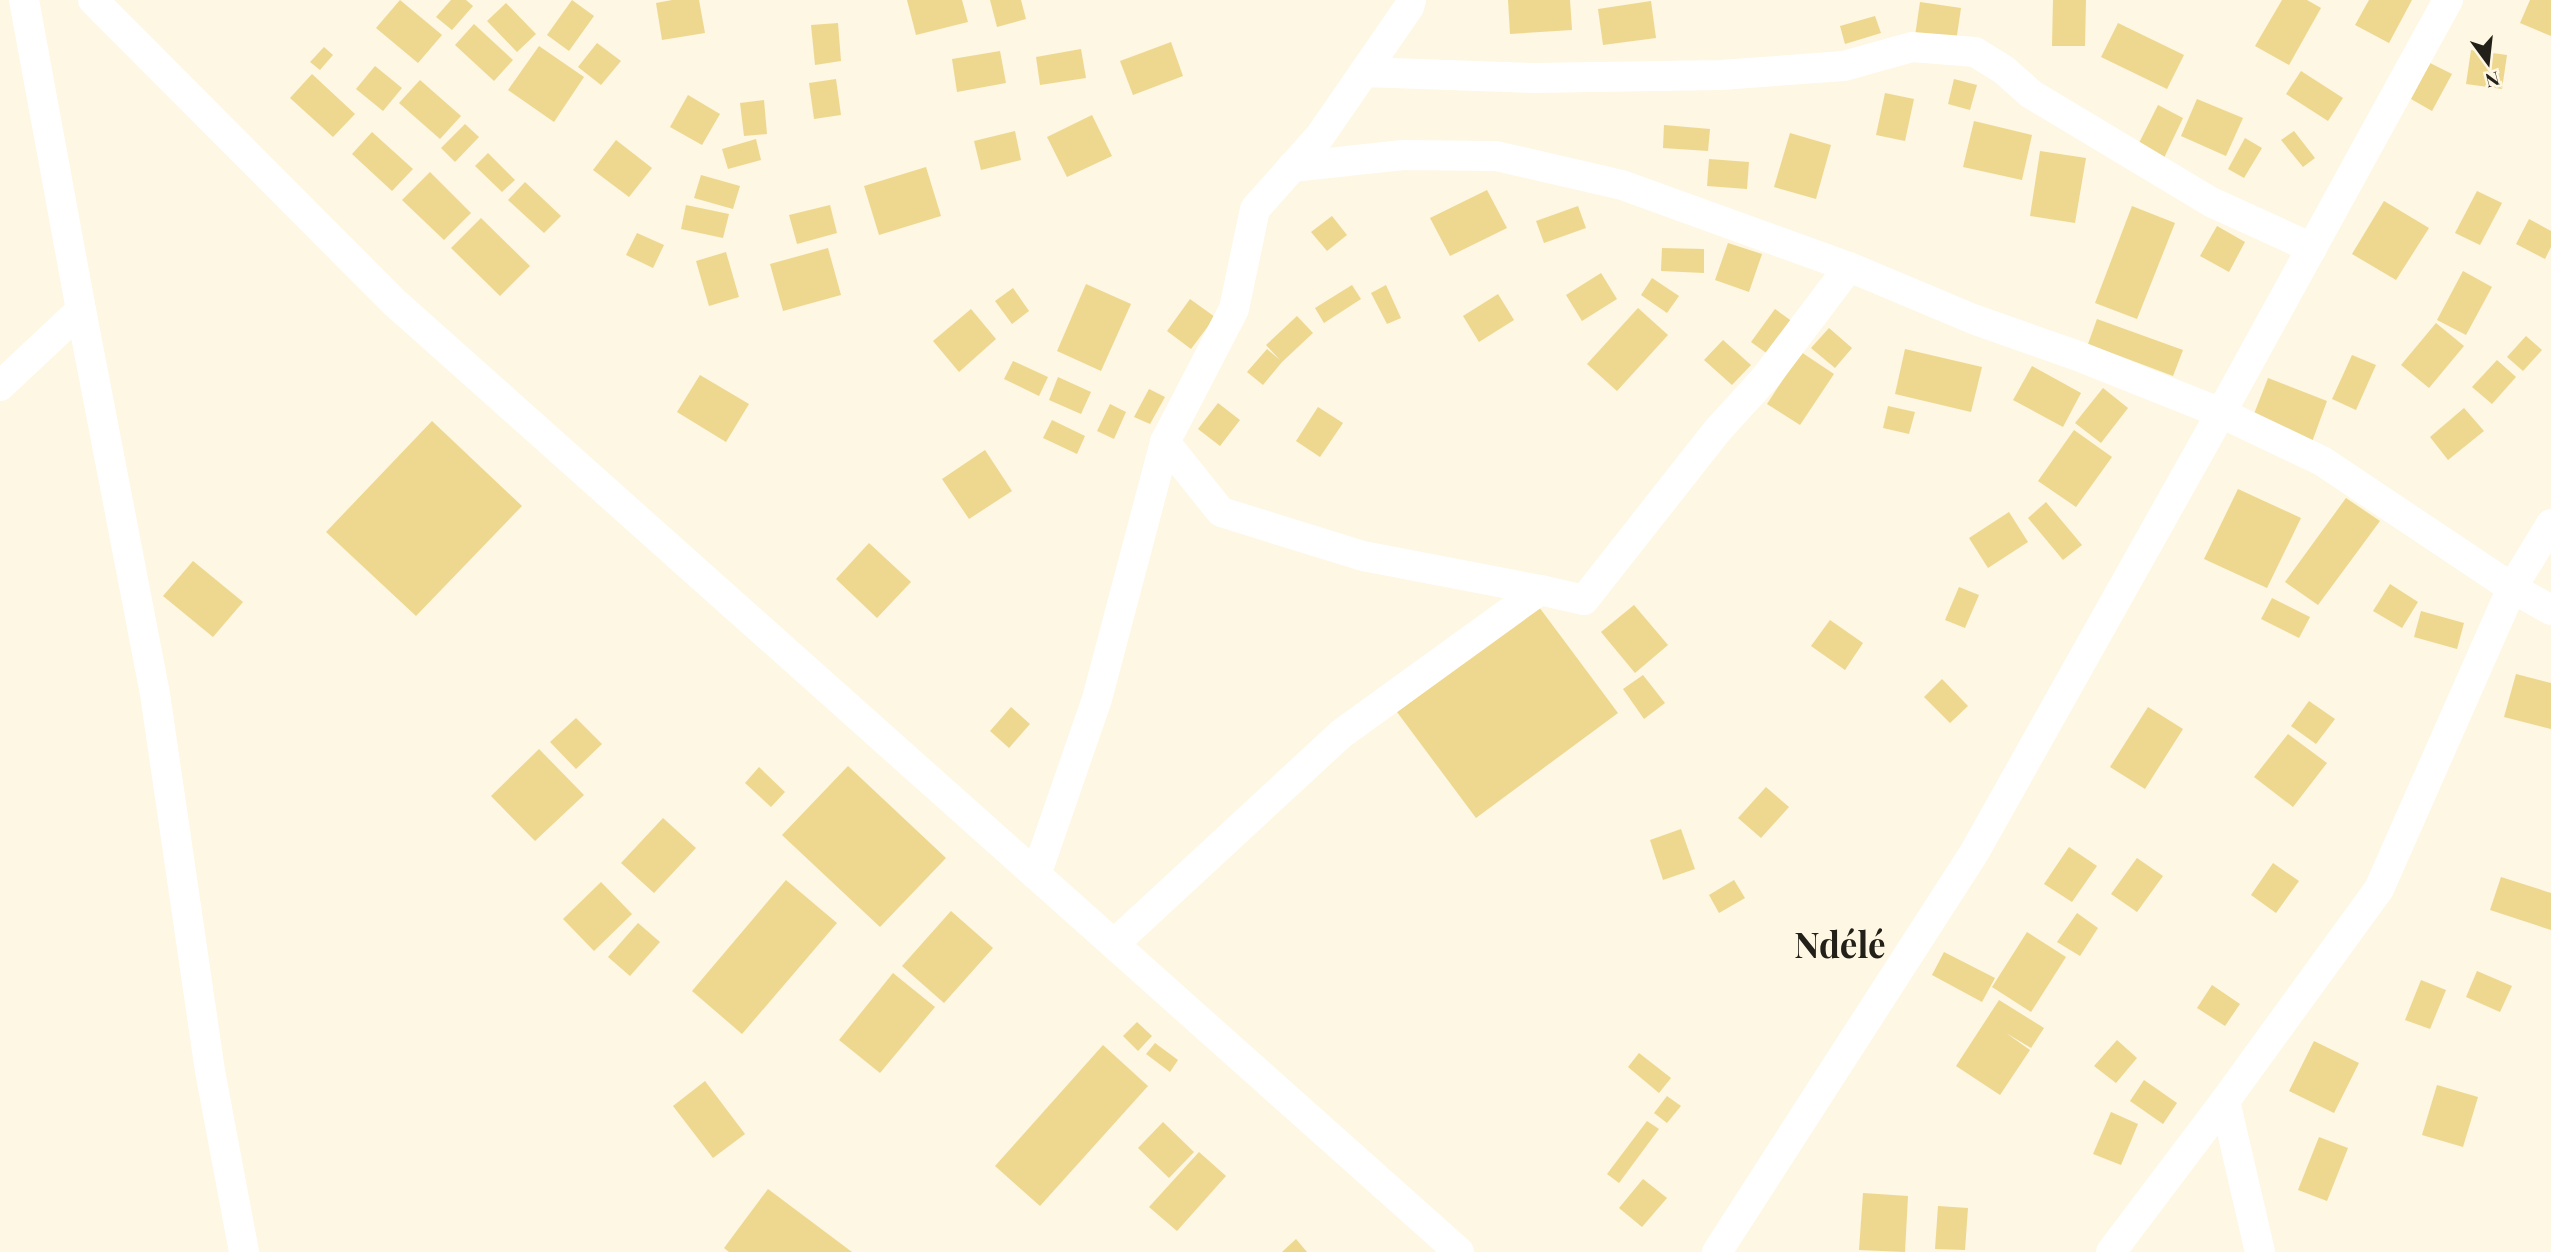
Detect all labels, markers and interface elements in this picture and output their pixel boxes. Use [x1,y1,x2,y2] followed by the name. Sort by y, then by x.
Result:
[2453,28,2523,98] north arrow
[2482,66,2503,95] text: N
[1794,920,1886,967] district label: Ndélé

